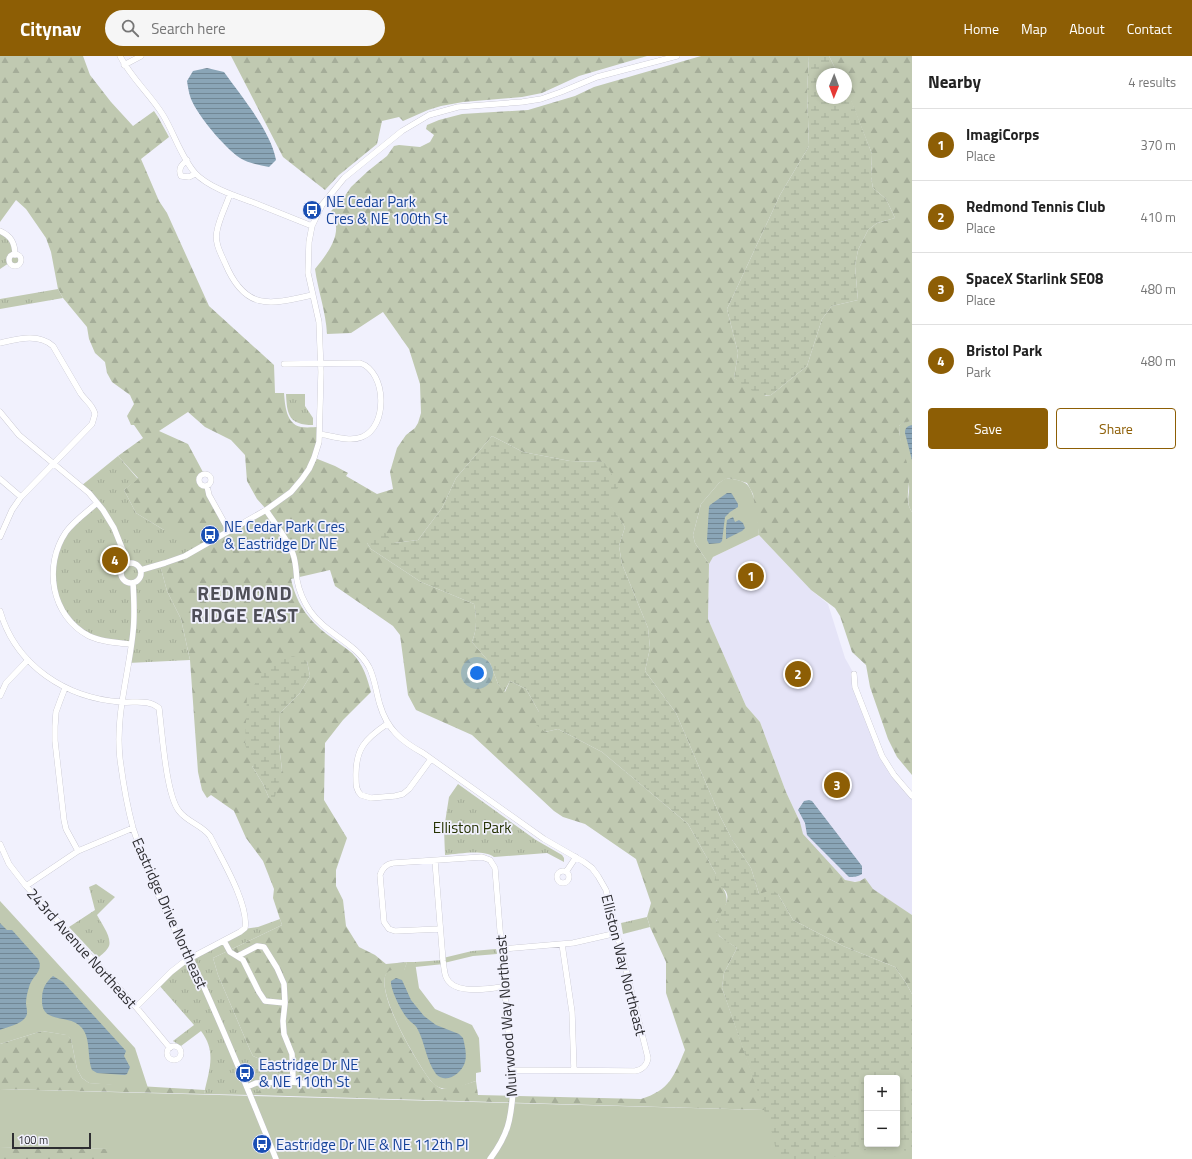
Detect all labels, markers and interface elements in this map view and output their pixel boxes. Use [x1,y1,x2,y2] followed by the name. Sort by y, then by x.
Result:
[105,10,385,46] search box
[20,14,81,43] text: Citynav
[119,17,141,39] icon: search
[151,17,226,40] text: Search here
[964,18,999,39] text: Home
[1021,18,1047,39] text: Map
[1069,18,1105,39] text: About
[1127,18,1172,39] text: Contact
[816,68,852,104] north arrow
[928,69,981,95] text: Nearby
[1128,72,1176,92] text: 4 results
[966,123,1039,146] text: ImagiCorps
[937,135,945,155] text: 1
[1140,135,1176,155] text: 370 m
[966,146,995,166] text: Place
[326,190,448,230] place label: NE Cedar Park Cres & NE 100th St
[966,195,1105,218] text: Redmond Tennis Club
[301,199,323,221] bus stop icon: NE Cedar Park Cres & NE 100th St
[937,207,945,227] text: 2
[1140,207,1176,227] text: 410 m
[966,218,995,238] text: Place
[966,267,1103,290] text: SpaceX Starlink SE08
[937,279,945,299] text: 3
[1140,279,1176,299] text: 480 m
[966,290,995,310] text: Place
[966,339,1042,362] text: Bristol Park
[937,351,945,371] text: 4
[1140,351,1176,371] text: 480 m
[966,362,991,382] text: Park
[928,408,1048,449] button: Save
[1056,408,1176,449] button: Share
[224,515,345,555] place label: NE Cedar Park Cres & Eastridge Dr NE
[199,524,221,546] bus stop icon: NE Cedar Park Cres & Eastridge Dr NE
[102,545,128,575] pin: 4
[738,561,764,591] pin: 1
[191,578,299,629] district label: REDMOND RIDGE EAST
[785,659,811,689] pin: 2
[467,663,487,683] your location
[824,770,850,800] pin: 3
[433,816,511,839] park label: Elliston Park
[126,834,214,993] street label: Eastridge Drive Northeast
[21,883,143,1014] street label: 243rd Avenue Northeast
[595,892,653,1039] street label: Elliston Way Northeast
[489,933,523,1098] street label: Muirwood Way Northeast
[259,1053,359,1093] place label: Eastridge Dr NE & NE 110th St
[234,1062,256,1084] bus stop icon: Eastridge Dr NE & NE 110th St
[864,1075,900,1147] map controls
[864,1075,900,1111] button: +
[864,1111,900,1147] button: −
[12,1131,91,1150] scale bar
[18,1132,48,1148] text: 100 m
[251,1133,273,1155] bus stop icon: Eastridge Dr NE & NE 112th Pl
[276,1133,468,1156] place label: Eastridge Dr NE & NE 112th Pl

